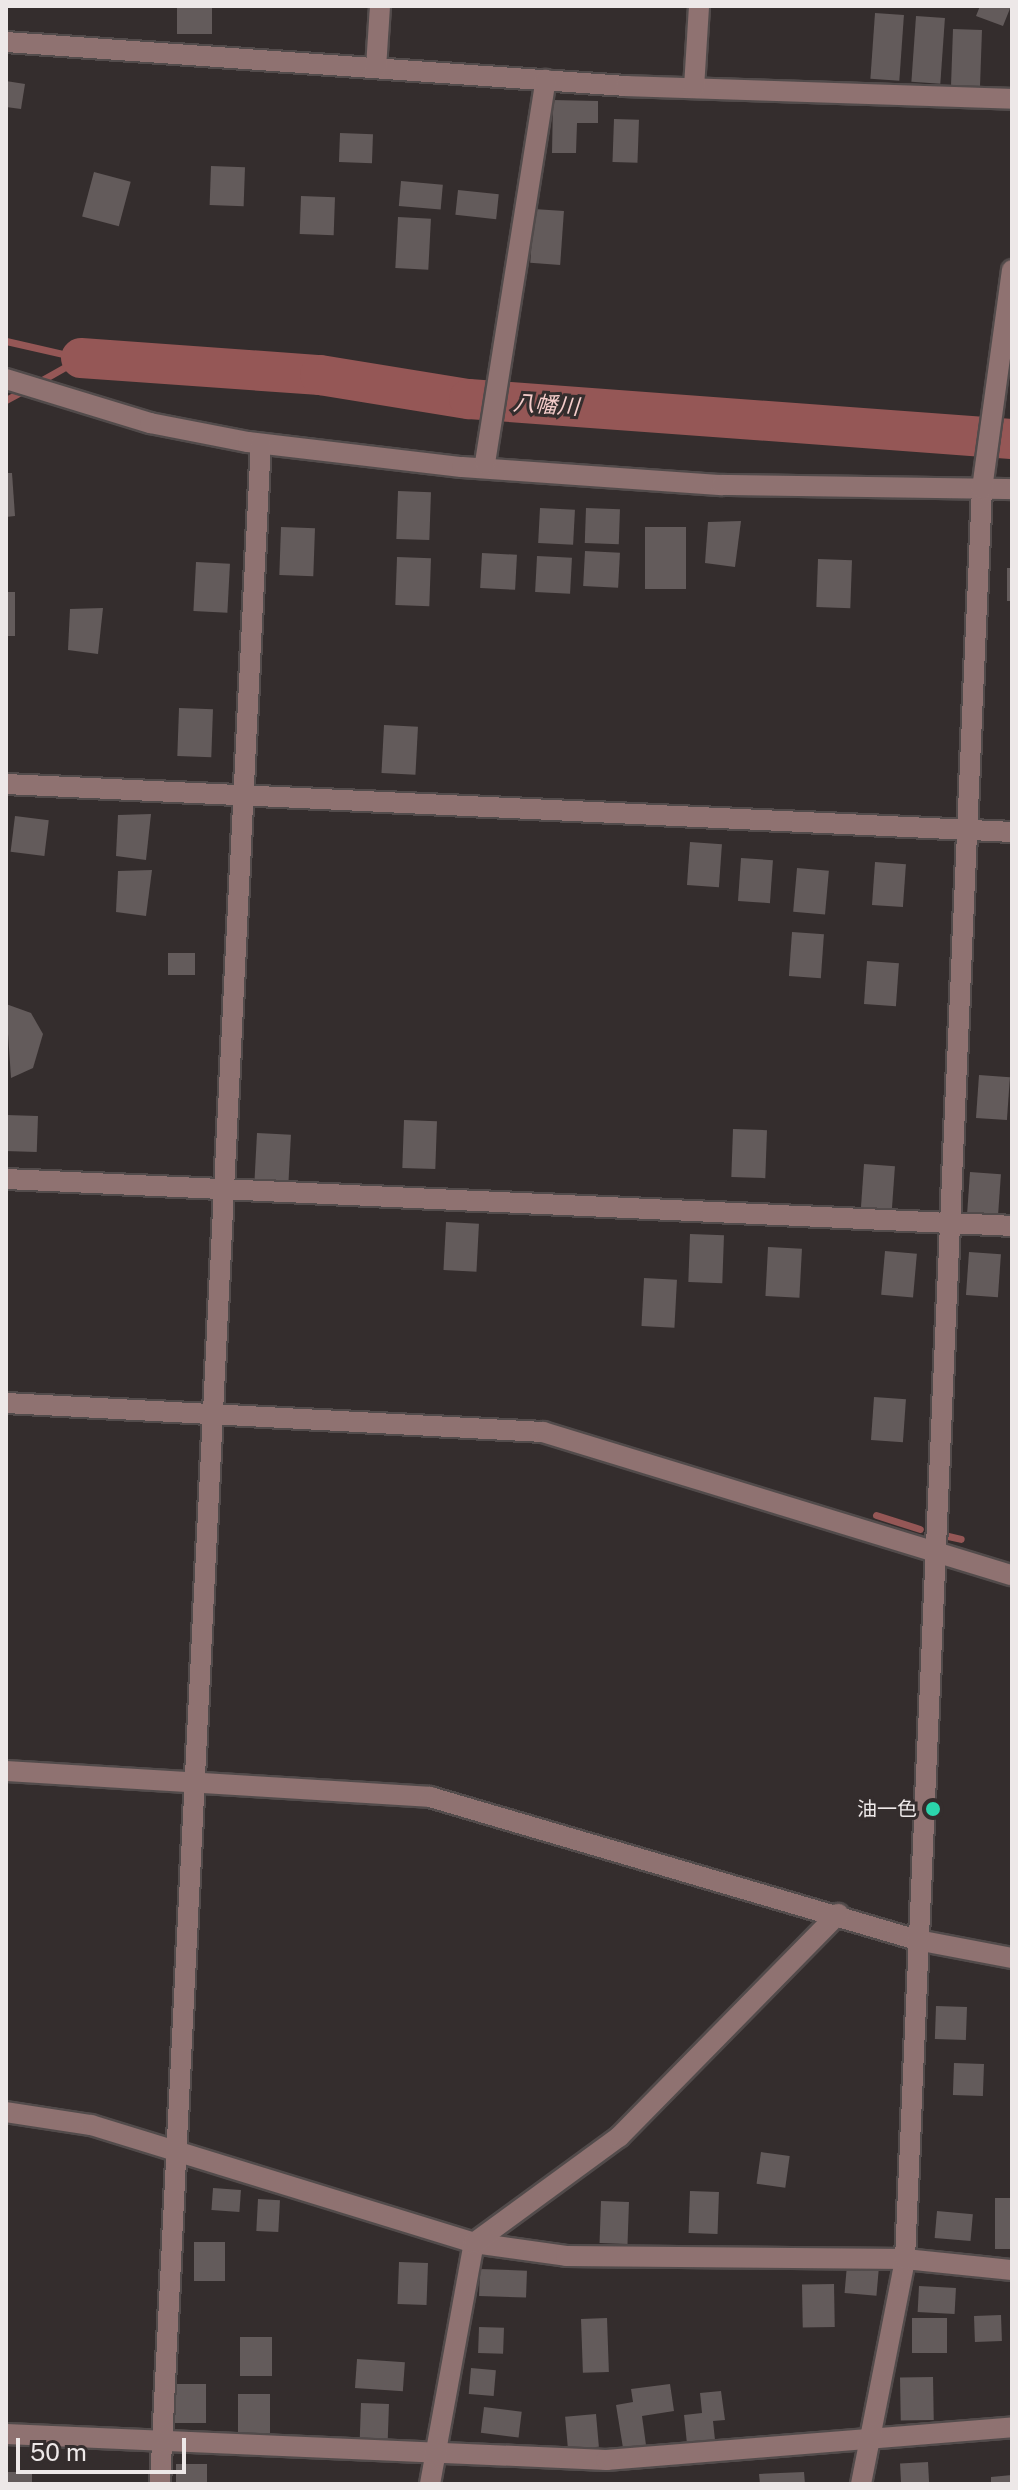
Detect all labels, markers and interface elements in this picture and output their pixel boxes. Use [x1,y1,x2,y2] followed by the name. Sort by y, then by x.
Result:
[512,390,580,420] water label: 八幡川
[857,1797,917,1821] place label: 油一色
[924,1800,942,1818] marker: 油一色
[20,2422,190,2472] scale bar
[30,2438,87,2466] text: 50 m

